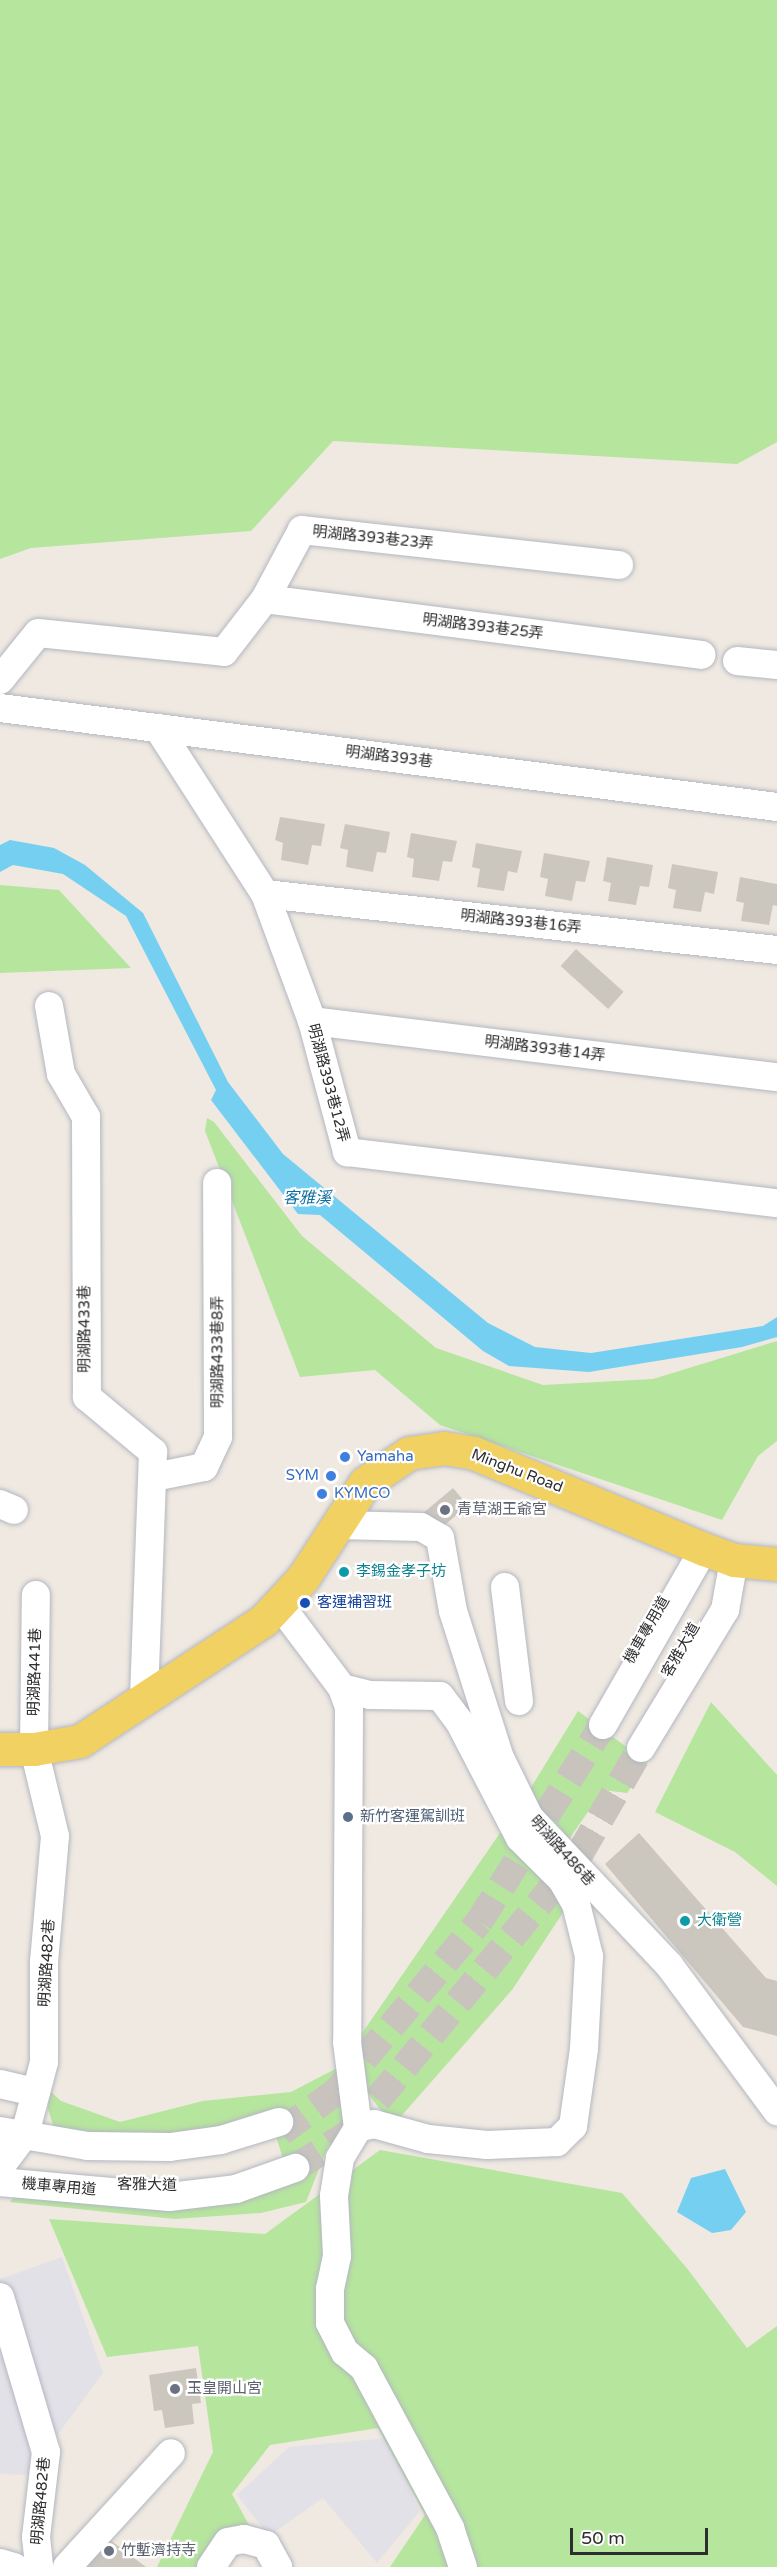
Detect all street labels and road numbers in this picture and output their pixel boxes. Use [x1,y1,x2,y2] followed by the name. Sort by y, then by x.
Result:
[311,523,435,553] street label: 明湖路393巷23弄
[421,611,545,643] street label: 明湖路393巷25弄
[344,743,434,771] street label: 明湖路393巷
[459,907,583,937] street label: 明湖路393巷16弄
[304,1022,352,1144] street label: 明湖路393巷12弄
[483,1033,607,1065] street label: 明湖路393巷14弄
[76,1285,94,1373] street label: 明湖路433巷
[209,1296,227,1408] street label: 明湖路433巷8弄
[469,1445,565,1497] street label: Minghu Road
[620,1593,674,1667] street label: 機車專用道
[658,1620,704,1680] street label: 客雅大道
[25,1628,45,1716] street label: 明湖路441巷
[526,1812,598,1890] street label: 明湖路486巷
[36,1918,58,2008] street label: 明湖路482巷
[21,2175,97,2199] street label: 機車專用道
[117,2175,177,2195] street label: 客雅大道
[28,2456,54,2546] street label: 明湖路482巷

